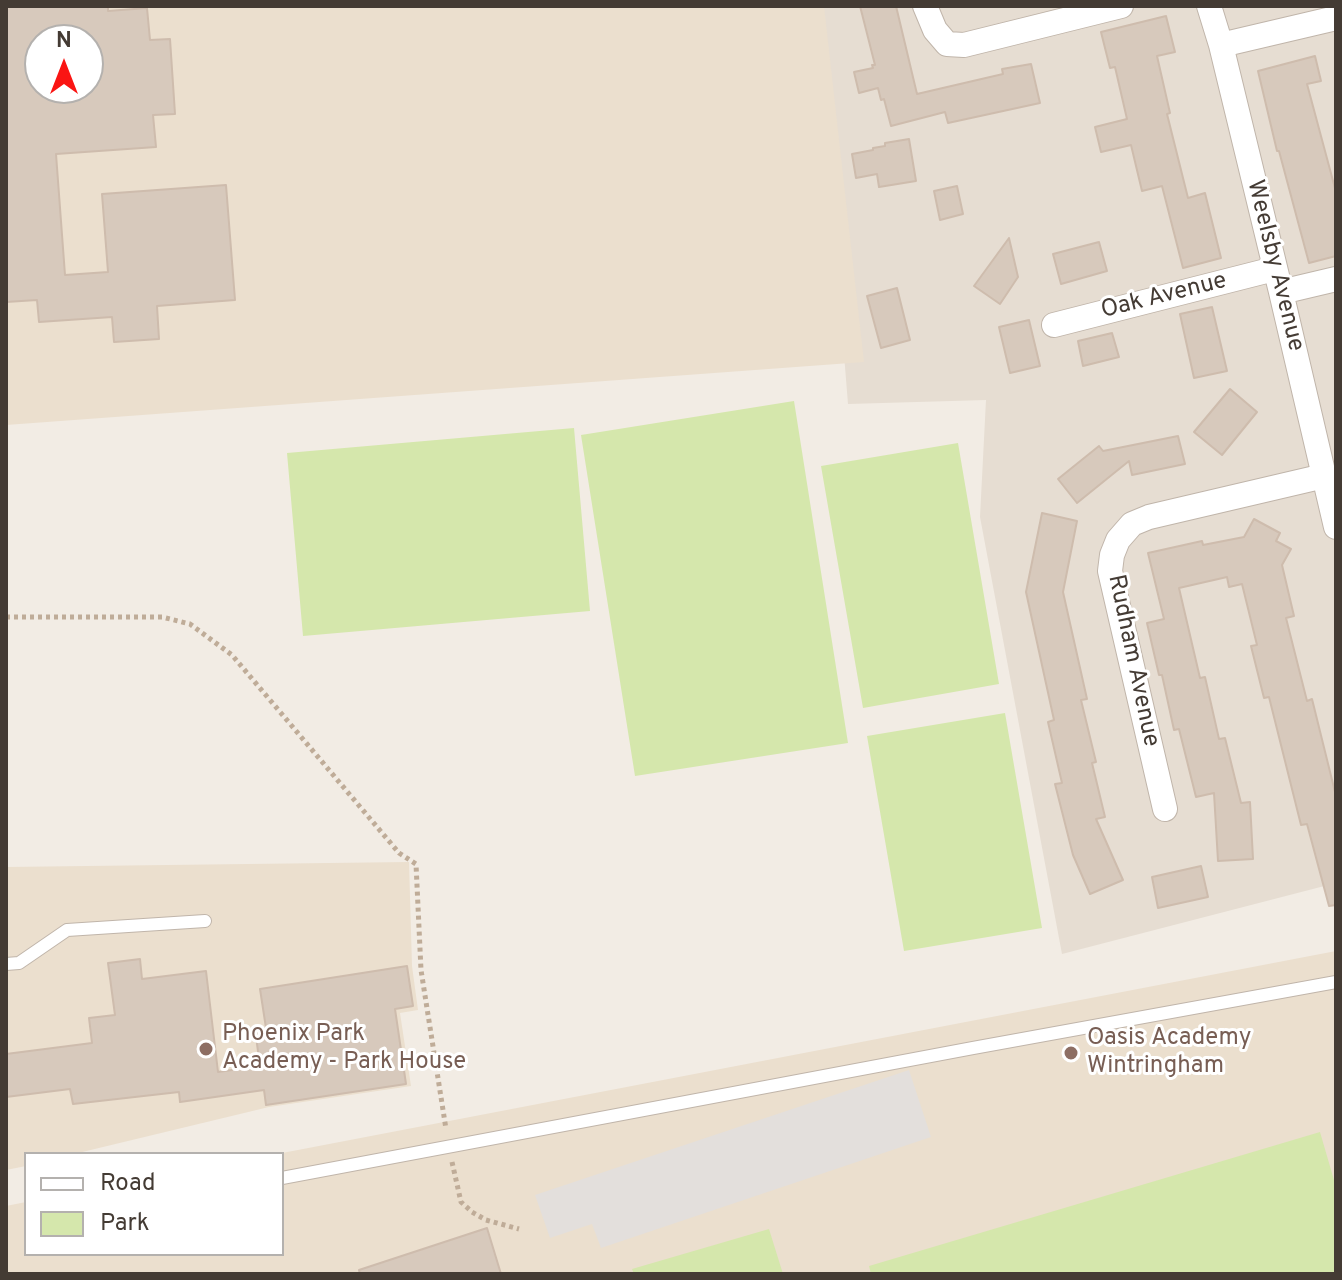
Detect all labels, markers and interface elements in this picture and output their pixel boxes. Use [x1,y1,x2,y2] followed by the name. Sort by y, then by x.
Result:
[24,24,104,104] north arrow
[56,28,72,55] text: N
[1239,177,1309,355] street label: Weelsby Avenue
[1098,268,1230,326] street label: Oak Avenue
[1100,572,1164,750] street label: Rudham Avenue
[222,1021,466,1077] place label: Phoenix Park Academy - Park House
[1087,1025,1251,1081] place label: Oasis Academy Wintringham
[197,1040,215,1058] marker: Phoenix Park Academy - Park House
[1062,1044,1080,1062] marker: Oasis Academy Wintringham
[24,1152,284,1256] legend
[100,1169,156,1199] text: Road
[100,1209,150,1239] text: Park

